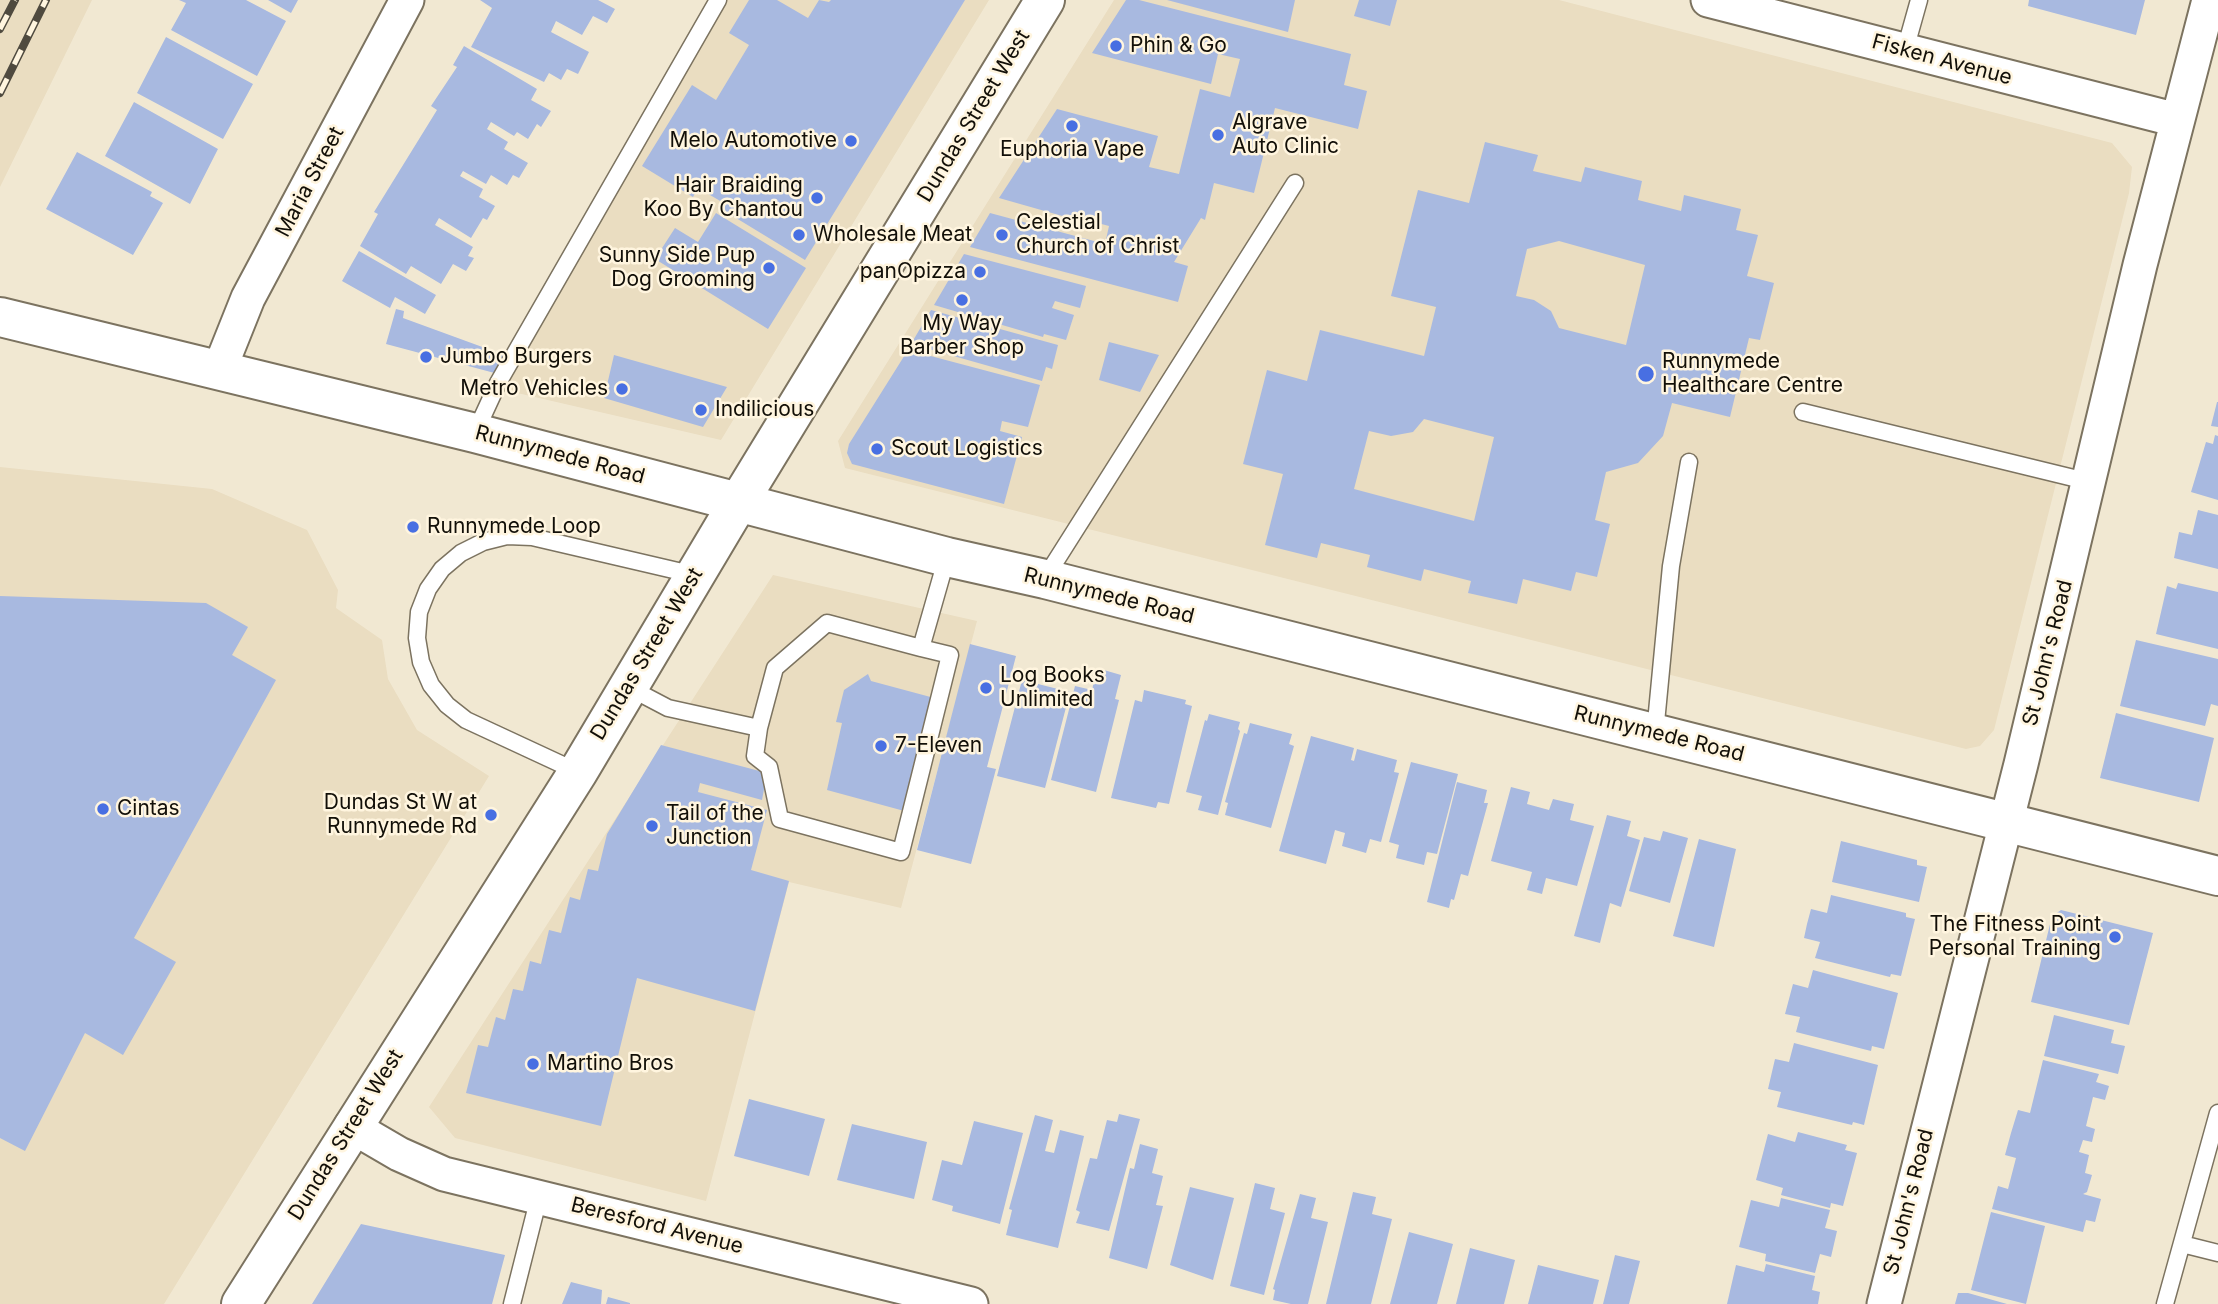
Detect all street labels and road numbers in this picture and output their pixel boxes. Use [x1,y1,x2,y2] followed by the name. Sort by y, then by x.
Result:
[913,25,1035,207] street label: Dundas Street West
[1869,29,2015,91] street label: Fisken Avenue
[270,123,350,241] street label: Maria Street
[472,420,648,490] street label: Runnymede Road
[586,563,708,745] street label: Dundas Street West
[1021,563,1197,629] street label: Runnymede Road
[2018,577,2078,729] street label: St John's Road
[1571,701,1747,767] street label: Runnymede Road
[283,1045,409,1225] street label: Dundas Street West
[1879,1126,1939,1278] street label: St John's Road
[568,1192,746,1260] street label: Beresford Avenue

